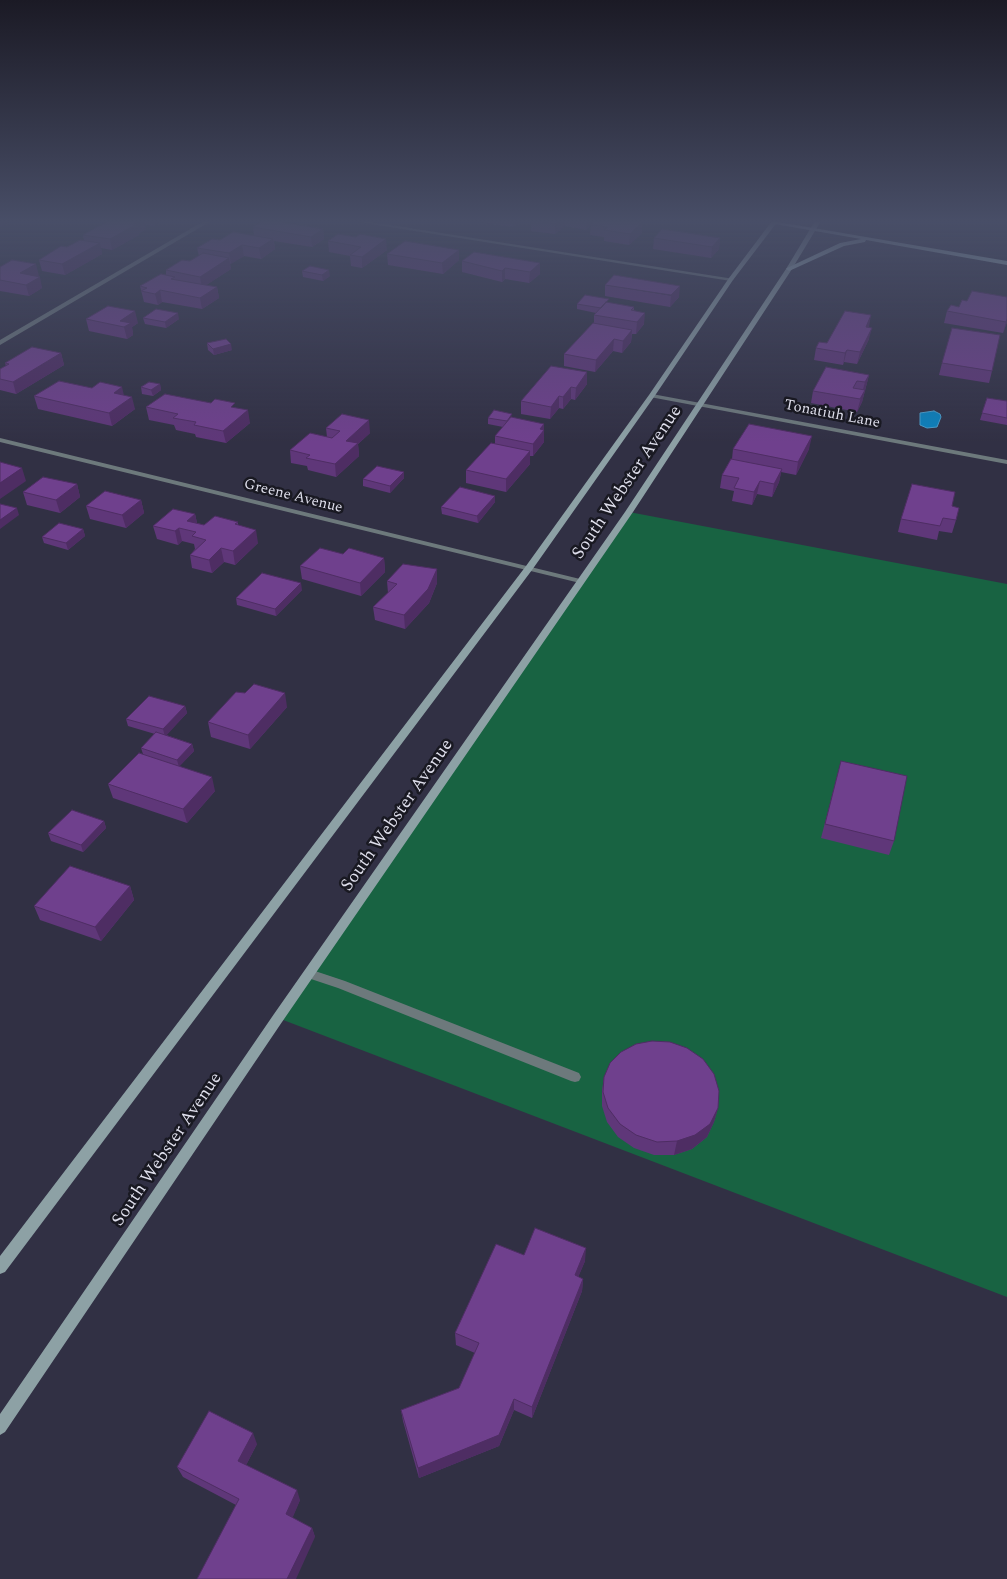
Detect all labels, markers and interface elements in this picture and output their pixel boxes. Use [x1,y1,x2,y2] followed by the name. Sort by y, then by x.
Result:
[783,397,881,433] street label: Tonatiuh Lane
[568,402,688,564] street label: South Webster Avenue
[242,476,344,518] street label: Greene Avenue
[337,736,459,896] street label: South Webster Avenue
[108,1069,228,1231] street label: South Webster Avenue

